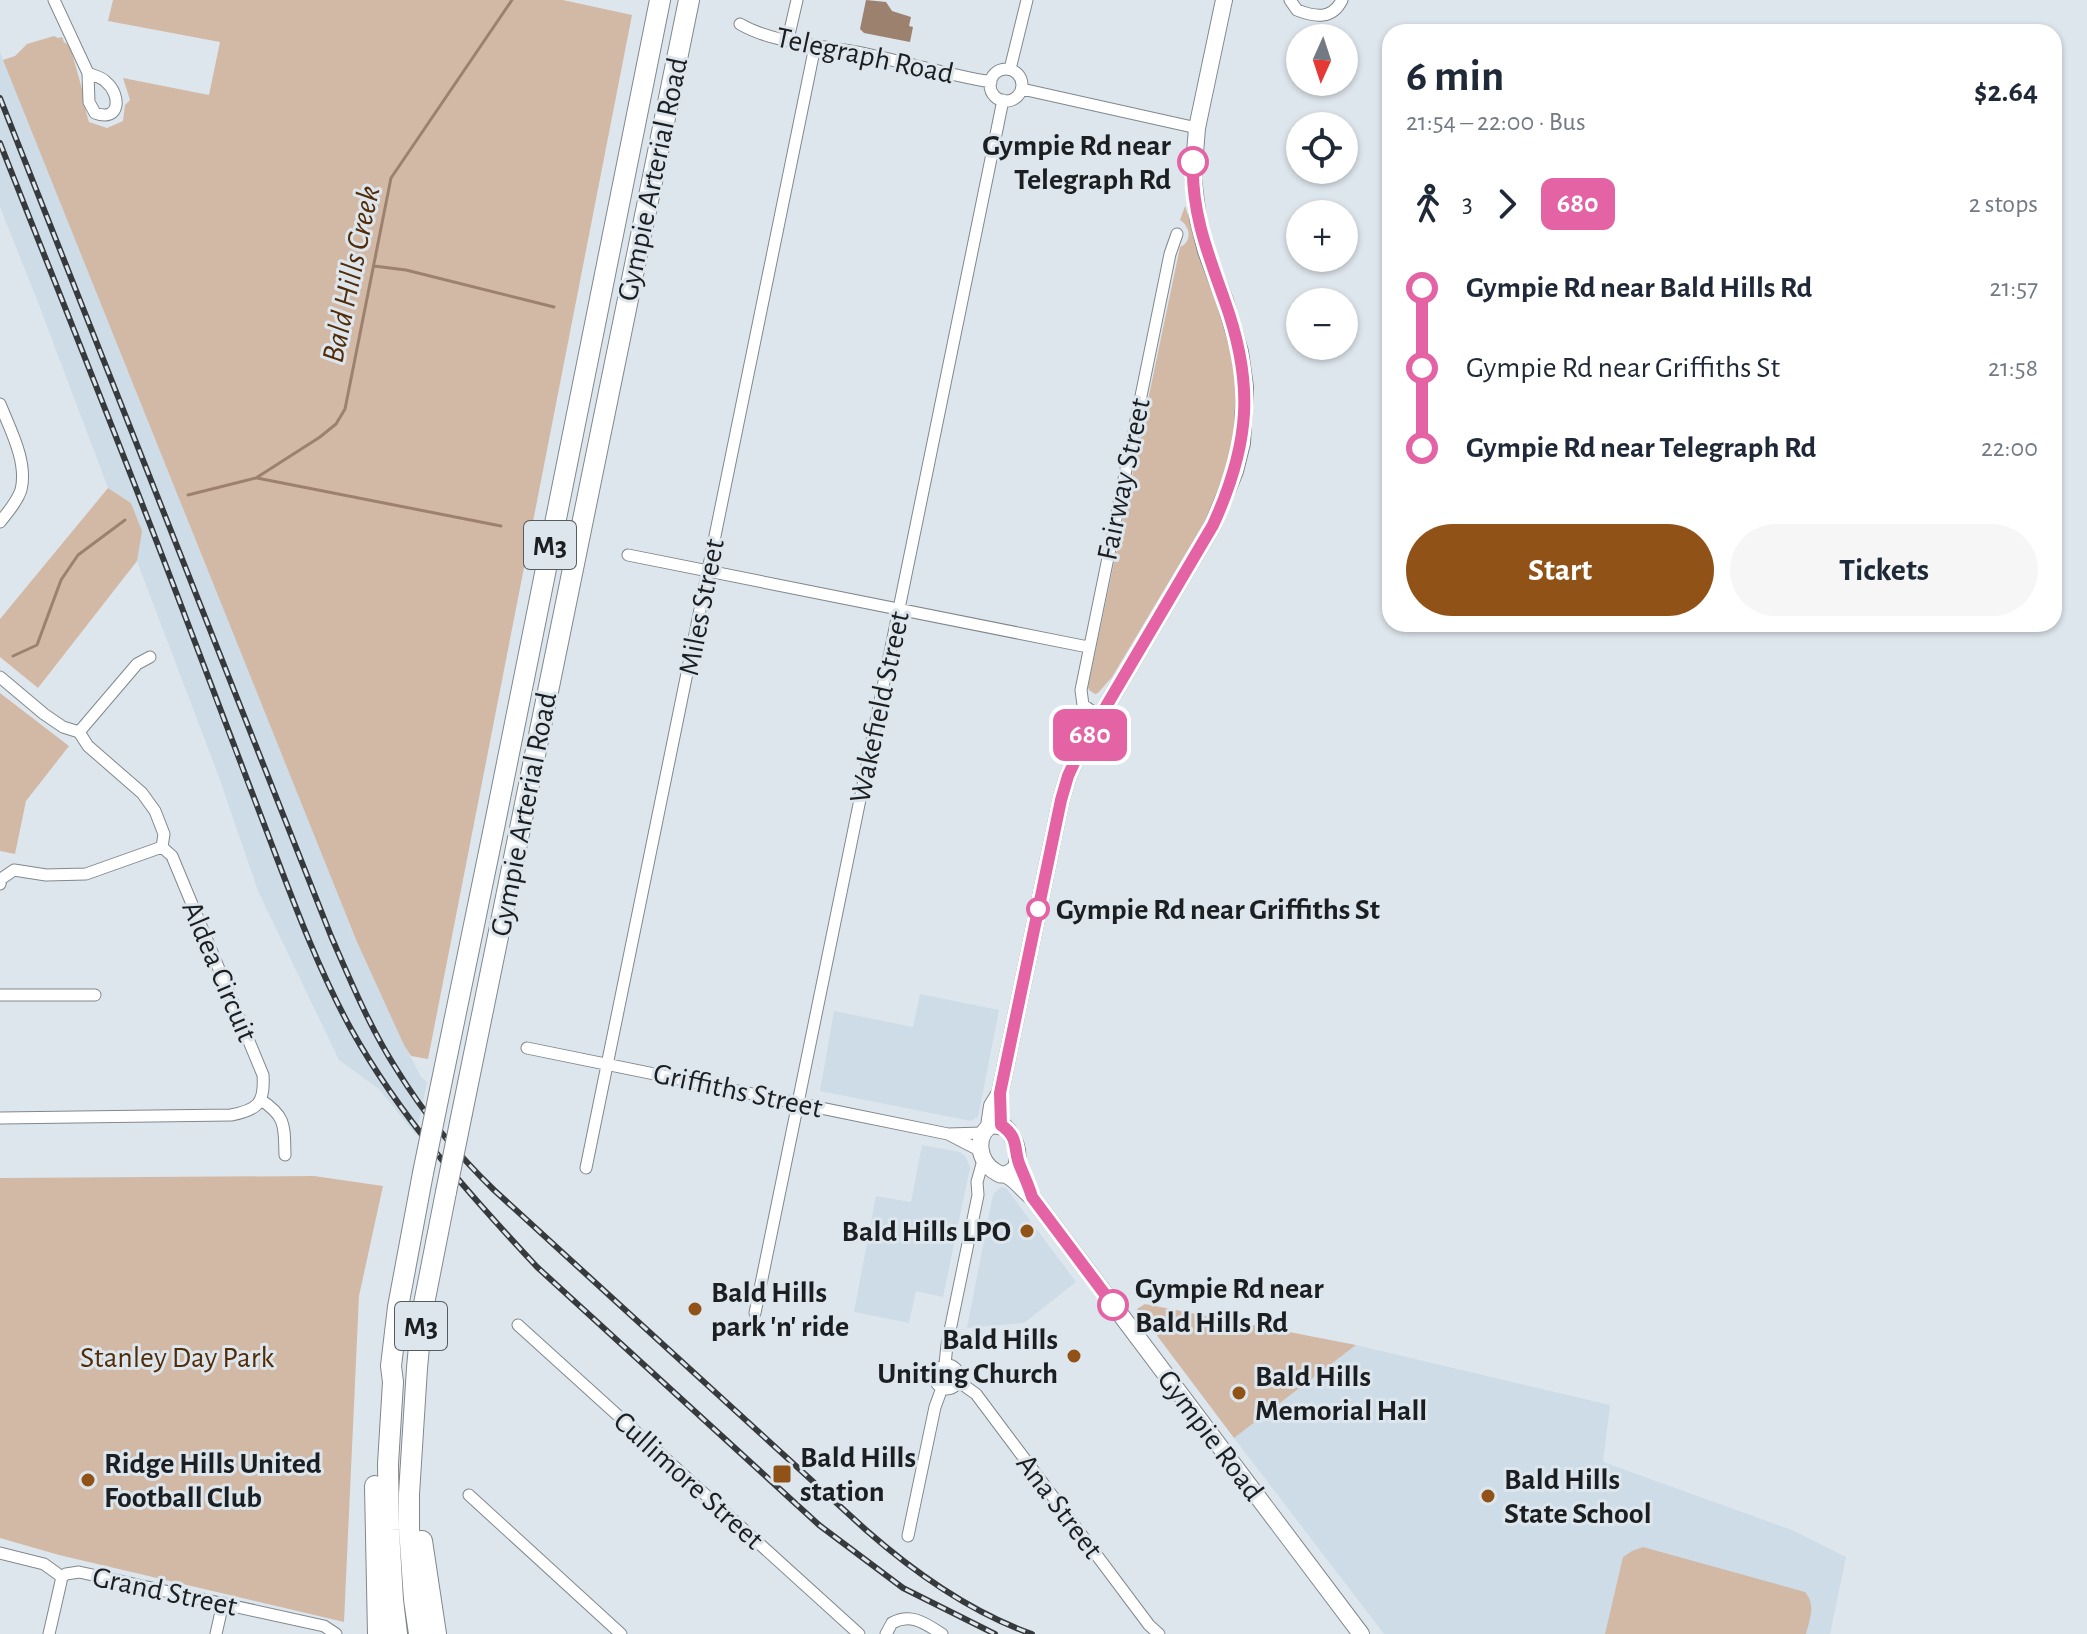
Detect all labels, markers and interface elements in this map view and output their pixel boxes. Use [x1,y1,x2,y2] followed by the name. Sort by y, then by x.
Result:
[773,23,956,89] street label: Telegraph Road
[1286,24,1358,96] north arrow
[1286,24,1358,360] map controls
[613,55,693,304] street label: Gympie Arterial Road
[1406,55,1504,99] text: 6 min
[1974,77,2038,107] text: $2.64
[1406,109,1586,135] text: 21:54 – 22:00 · Bus
[1286,112,1358,184] button: locate
[982,131,1172,195] place label: Gympie Rd near Telegraph Rd
[1178,147,1208,177] marker: Gympie Rd near Telegraph Rd
[1406,182,1450,226] icon: walk
[1485,182,1529,226] icon: forward
[317,183,385,366] water label: Bald Hills Creek
[1557,190,1599,218] text: 680
[1462,191,1473,217] text: 3
[1969,191,2038,217] text: 2 stops
[1286,200,1358,272] button: +
[1466,273,1812,303] text: Gympie Rd near Bald Hills Rd
[1990,275,2038,301] text: 21:57
[1286,288,1358,360] button: −
[1466,353,1780,383] text: Gympie Rd near Griffiths St
[1988,355,2038,381] text: 21:58
[1092,395,1156,563] street label: Fairway Street
[1466,433,1816,463] text: Gympie Rd near Telegraph Rd
[1981,435,2038,461] text: 22:00
[524,521,576,569] road number: M3
[1406,524,1714,616] button: Start
[1730,524,2038,616] button: Tickets
[674,536,730,678] street label: Miles Street
[845,608,915,806] street label: Wakefield Street
[486,690,562,939] street label: Gympie Arterial Road
[1044,709,1136,761] line badge: 680
[1069,721,1111,749] text: 680
[1056,895,1380,925] place label: Gympie Rd near Griffiths St
[176,897,262,1046] street label: Aldea Circuit
[1027,898,1049,920] marker: Gympie Rd near Griffiths St
[651,1058,825,1124] street label: Griffiths Street
[842,1217,1011,1247] place label: Bald Hills LPO
[1018,1222,1036,1240] marker: Bald Hills LPO
[1135,1274,1324,1338] place label: Gympie Rd near Bald Hills Rd
[711,1278,849,1342] place label: Bald Hills park 'n' ride
[1098,1290,1128,1320] marker: Gympie Rd near Bald Hills Rd
[686,1300,704,1318] marker: Bald Hills park 'n' ride
[395,1302,447,1350] road number: M3
[877,1325,1058,1389] place label: Bald Hills Uniting Church
[80,1343,274,1373] park label: Stanley Day Park
[1065,1347,1083,1365] marker: Bald Hills Uniting Church
[1255,1362,1427,1426] place label: Bald Hills Memorial Hall
[1152,1365,1269,1507] street label: Gympie Road
[1230,1384,1248,1402] marker: Bald Hills Memorial Hall
[608,1406,769,1556] street label: Cullimore Street
[800,1443,916,1507] place label: Bald Hills station
[104,1449,322,1513] place label: Ridge Hills United Football Club
[1011,1449,1108,1565] street label: Ana Street
[771,1463,793,1485] marker: Bald Hills station
[1504,1465,1652,1529] place label: Bald Hills State School
[79,1471,97,1489] marker: Ridge Hills United Football Club
[1479,1487,1497,1505] marker: Bald Hills State School
[90,1562,240,1622] street label: Grand Street

